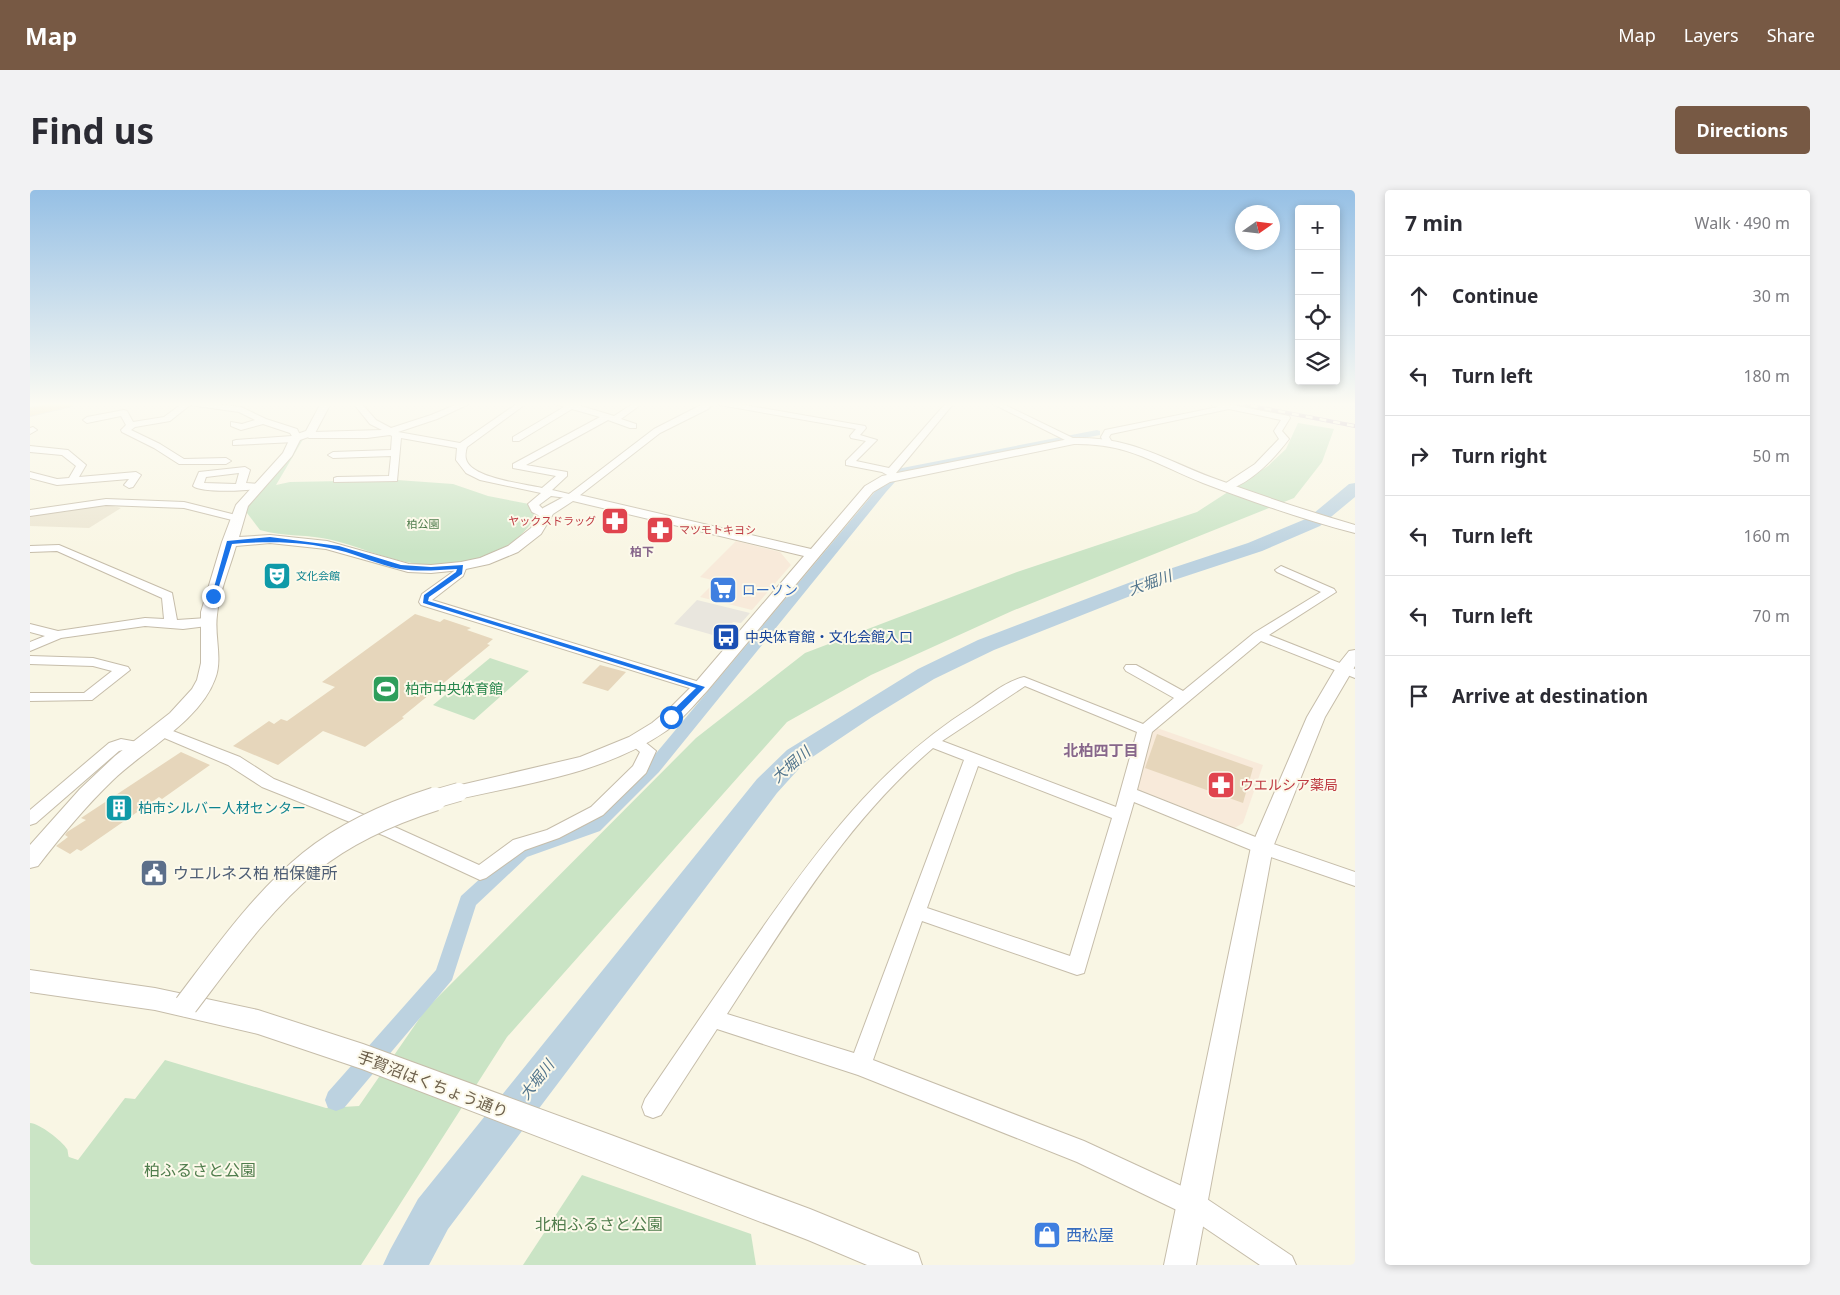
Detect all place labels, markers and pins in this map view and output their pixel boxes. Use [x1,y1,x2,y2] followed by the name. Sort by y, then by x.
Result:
[600,506,630,536] pharmacy icon: ヤックスドラッグ
[508,513,596,528] place label: ヤックスドラッグ
[645,515,675,545] pharmacy icon: マツモトキヨシ
[679,522,756,537] place label: マツモトキヨシ
[262,561,292,591] theatre icon: 文化会館
[296,568,340,583] place label: 文化会館
[708,575,738,605] supermarket icon: ローソン
[742,580,798,599] place label: ローソン
[711,622,741,652] bus stop icon: 中央体育館・文化会館入口
[745,627,913,646] place label: 中央体育館・文化会館入口
[371,674,401,704] sports icon: 柏市中央体育館
[405,679,503,698] place label: 柏市中央体育館
[1206,770,1236,800] pharmacy icon: ウエルシア薬局
[1240,775,1338,794] place label: ウエルシア薬局
[104,793,134,823] building icon: 柏市シルバー人材センター
[138,798,306,817] place label: 柏市シルバー人材センター
[139,858,169,888] public building icon: ウエルネス柏 柏保健所
[173,862,337,884] place label: ウエルネス柏 柏保健所
[1032,1220,1062,1250] shop icon: 西松屋
[1066,1224,1114,1246] place label: 西松屋

